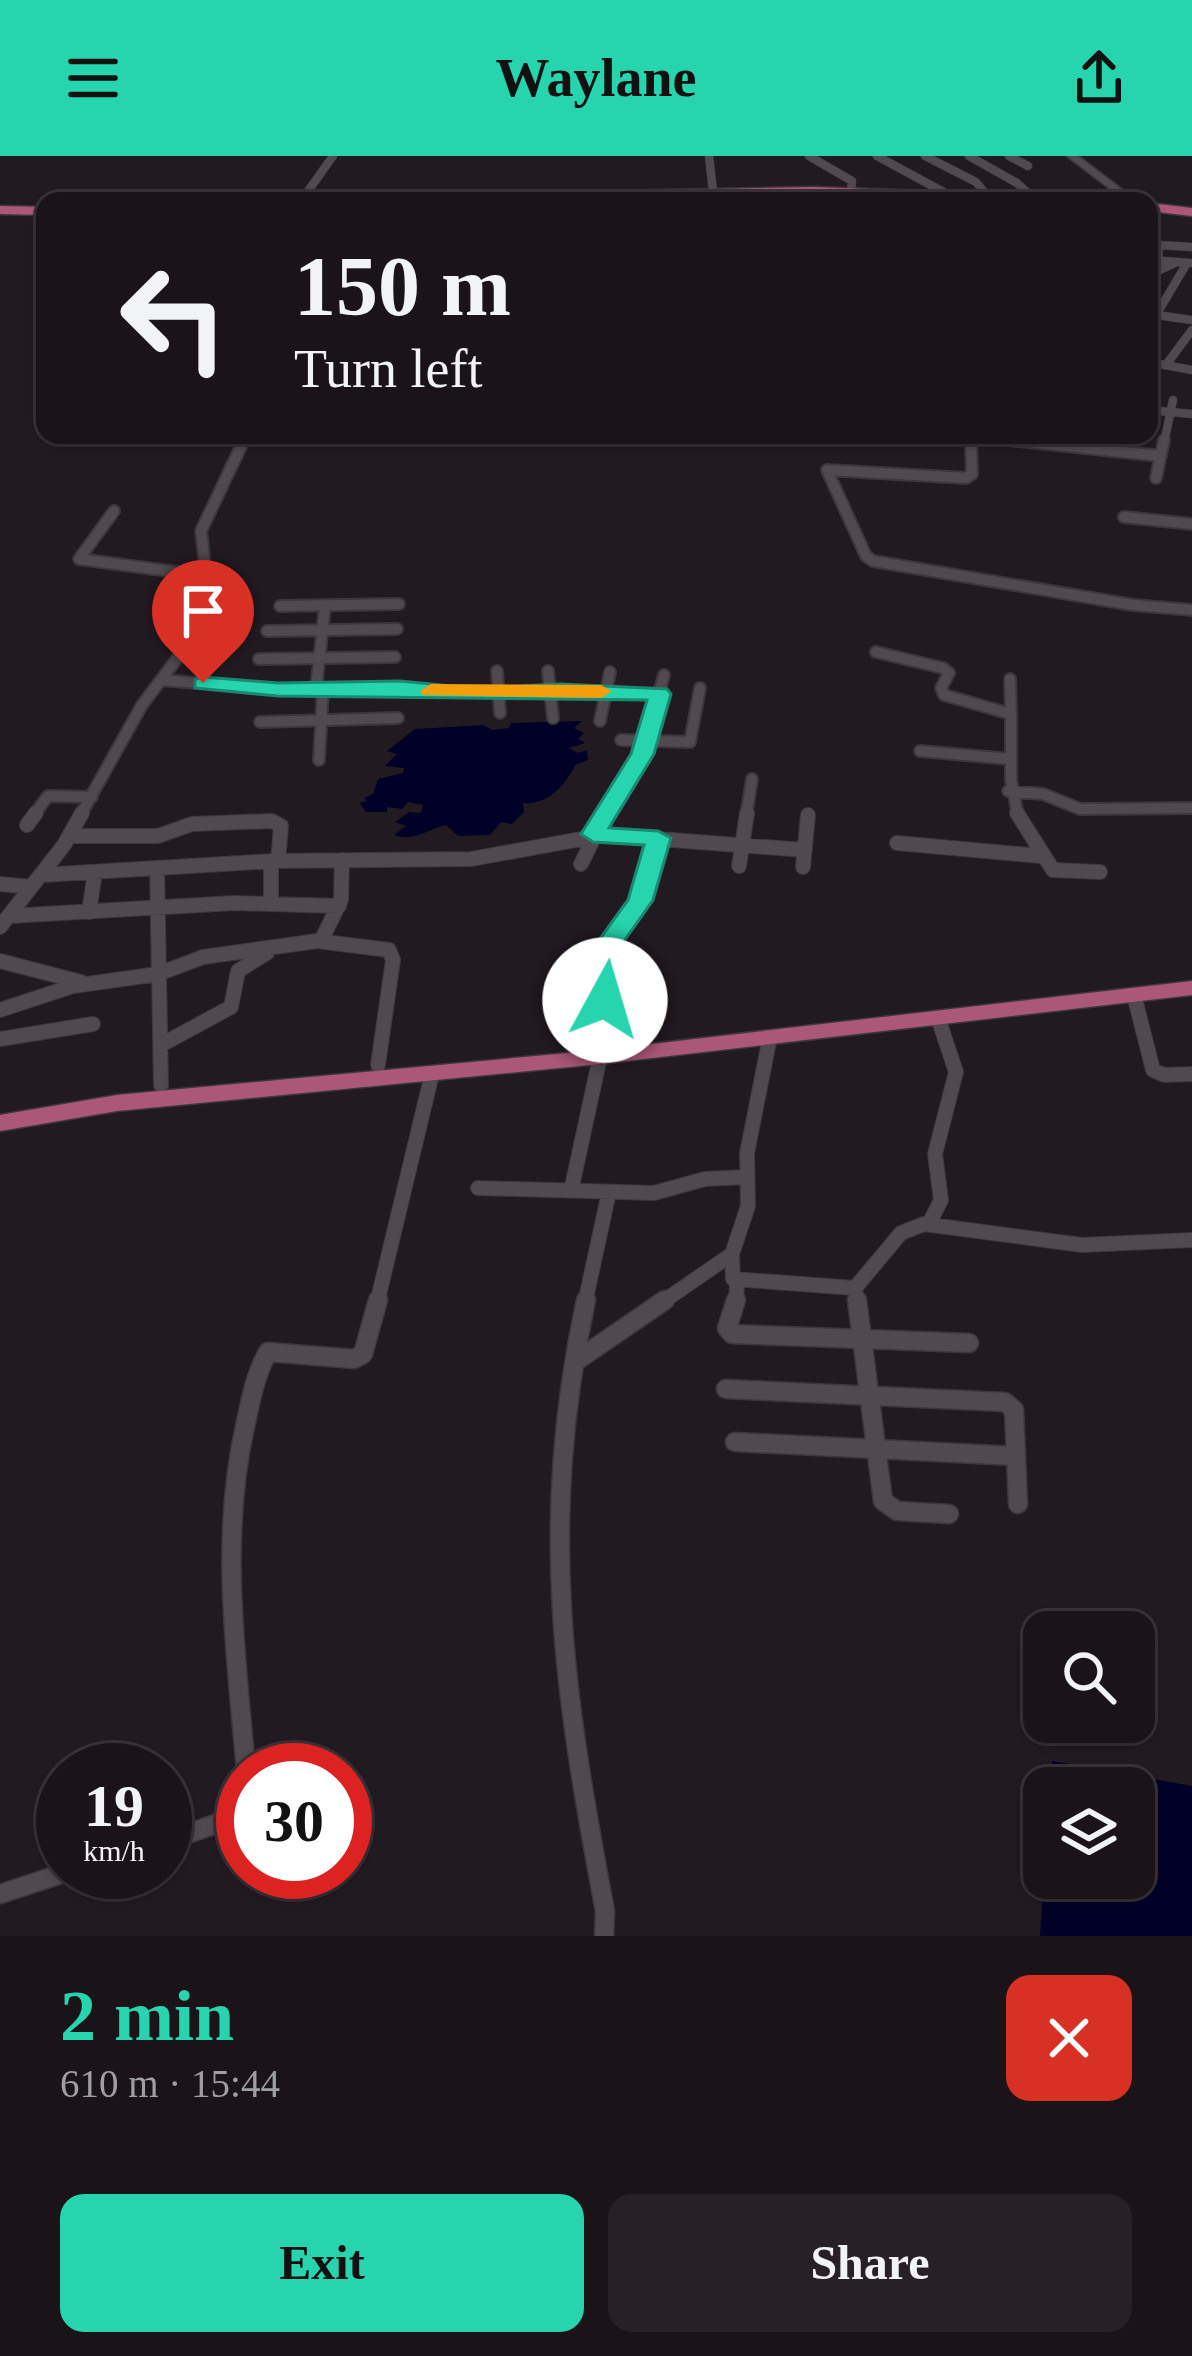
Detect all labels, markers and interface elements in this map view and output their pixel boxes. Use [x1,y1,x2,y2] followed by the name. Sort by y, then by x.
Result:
[60,45,126,111] icon: menu
[1066,45,1132,111] icon: share
[495,48,697,108] text: Waylane
[96,240,252,396] icon: left
[294,240,511,333] text: 150 m
[294,339,483,399] text: Turn left
[152,560,254,683] pin
[170,578,236,644] icon: arrive
[542,937,668,1063] position arrow
[1023,1611,1155,1899] map controls
[1023,1611,1155,1743] button: search
[216,1743,372,1899] speed limit sign: 30
[1023,1767,1155,1899] button: layers
[84,1773,144,1839] text: 19
[83,1834,145,1867] text: km/h
[1006,1975,1132,2101] button: close
[60,1976,234,2056] text: 2 min
[60,2062,280,2105] text: 610 m · 15:44
[60,2194,584,2332] button: Exit
[608,2194,1132,2332] button: Share

